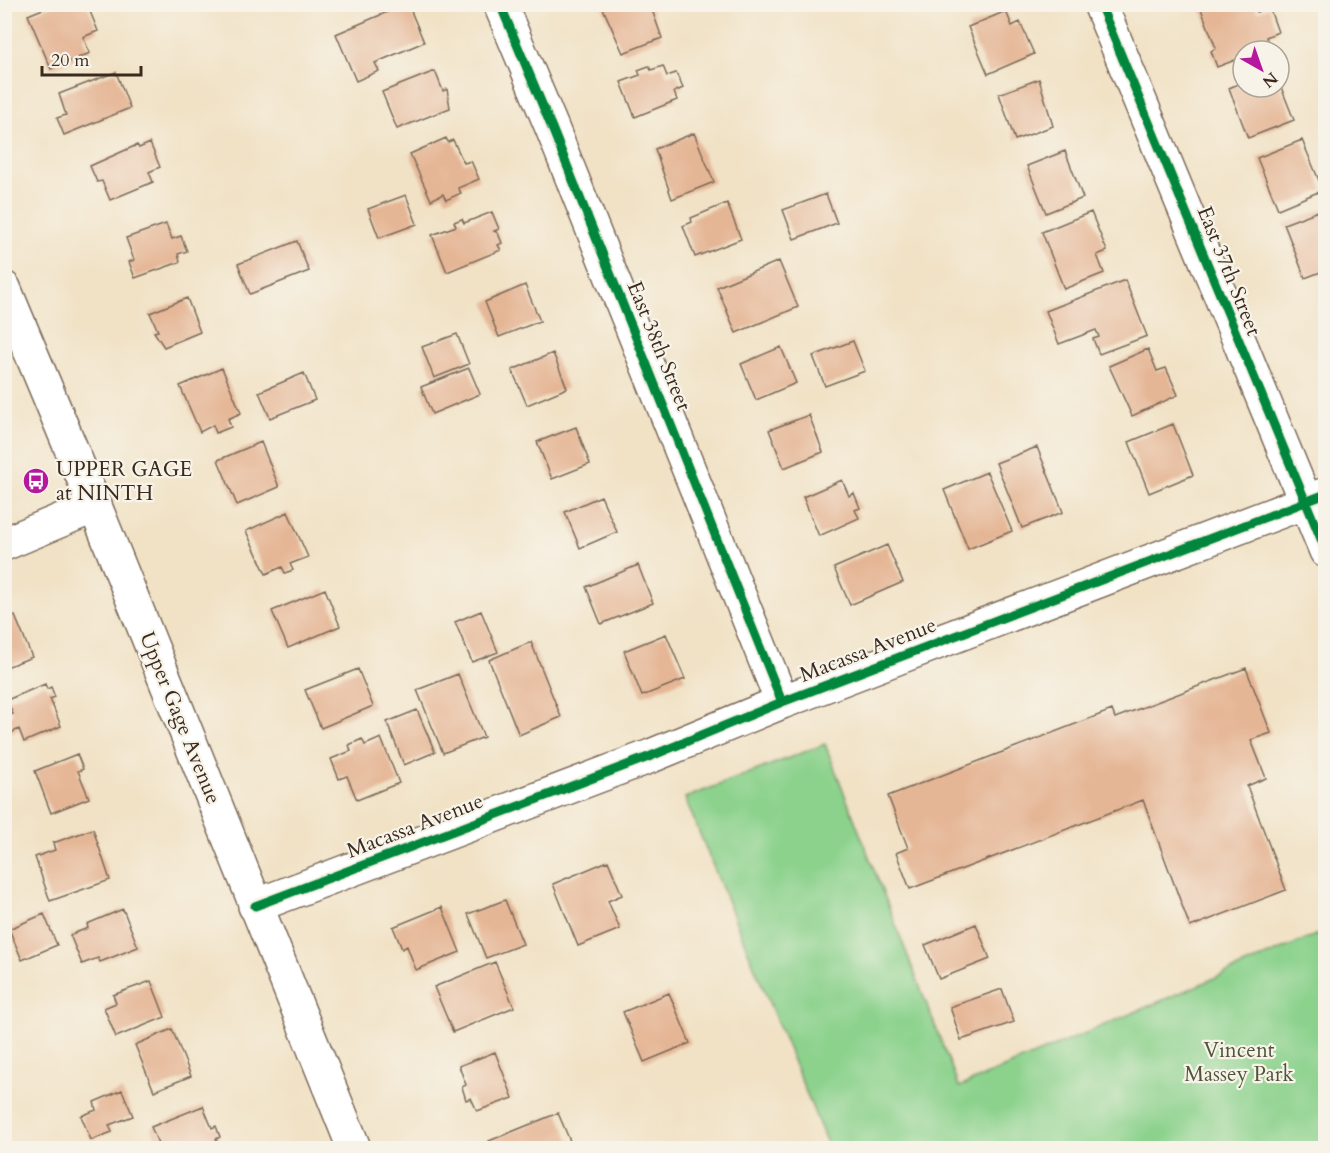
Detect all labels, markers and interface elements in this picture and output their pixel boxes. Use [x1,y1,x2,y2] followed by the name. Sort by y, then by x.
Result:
[42,39,141,77] scale bar
[1231,39,1291,99] north arrow
[51,48,90,73] text: 20 m
[1258,67,1282,93] text: N
[1190,202,1268,340] street label: East 37th Street
[620,277,698,415] street label: East 38th Street
[56,455,192,508] place label: UPPER GAGE at NINTH
[21,466,51,496] bus stop icon: UPPER GAGE at NINTH
[795,611,941,689] street label: Macassa Avenue
[132,628,228,808] street label: Upper Gage Avenue
[342,787,488,865] street label: Macassa Avenue
[1184,1036,1295,1089] park label: Vincent Massey Park

